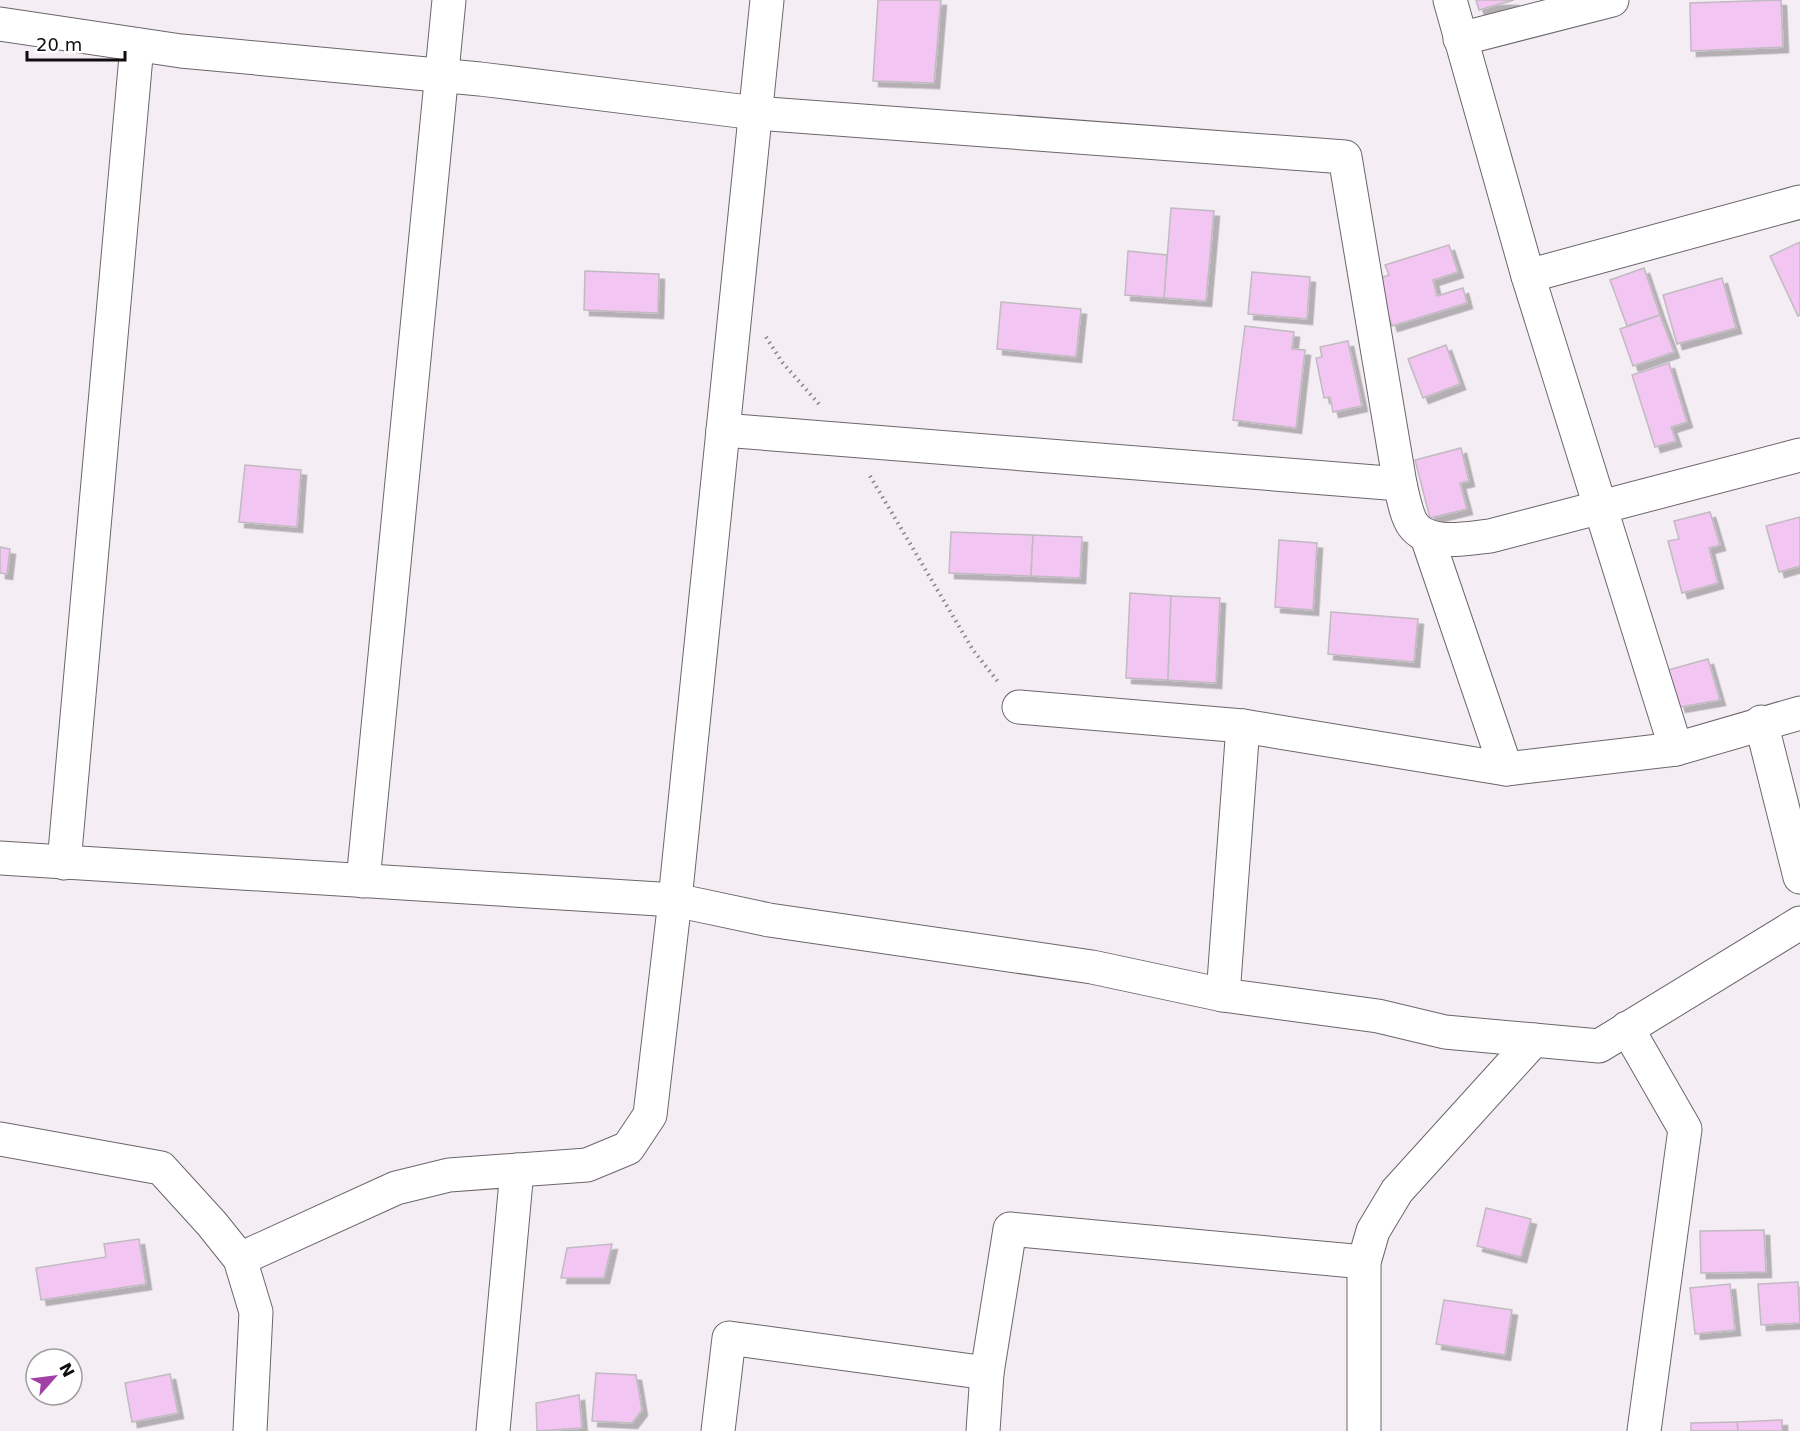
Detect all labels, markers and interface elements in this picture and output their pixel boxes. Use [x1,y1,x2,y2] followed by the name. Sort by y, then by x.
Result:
[27,24,124,62] scale bar
[36,34,82,55] text: 20 m
[24,1347,84,1407] north arrow
[55,1360,78,1381] text: N

